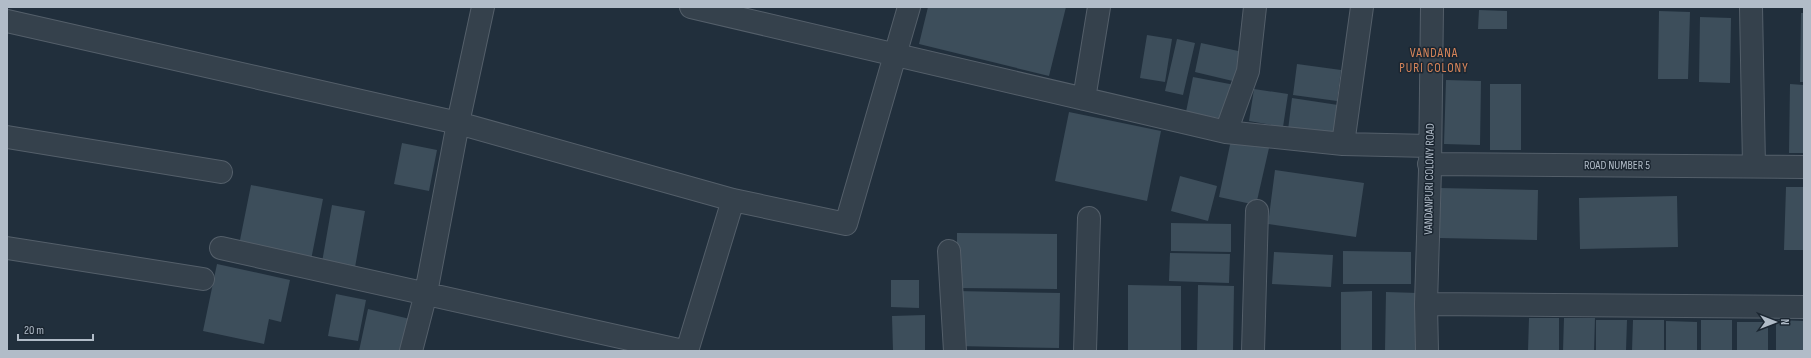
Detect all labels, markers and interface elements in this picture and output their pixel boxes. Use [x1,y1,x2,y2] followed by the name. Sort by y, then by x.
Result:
[1399,45,1469,76] district label: VANDANA PURI COLONY
[1421,123,1438,235] street label: VANDANPURI COLONY ROAD
[1584,158,1650,173] street label: ROAD NUMBER 5
[1755,302,1795,342] north arrow
[18,316,93,342] scale bar
[1778,319,1791,325] text: N
[24,323,44,338] text: 20 m

